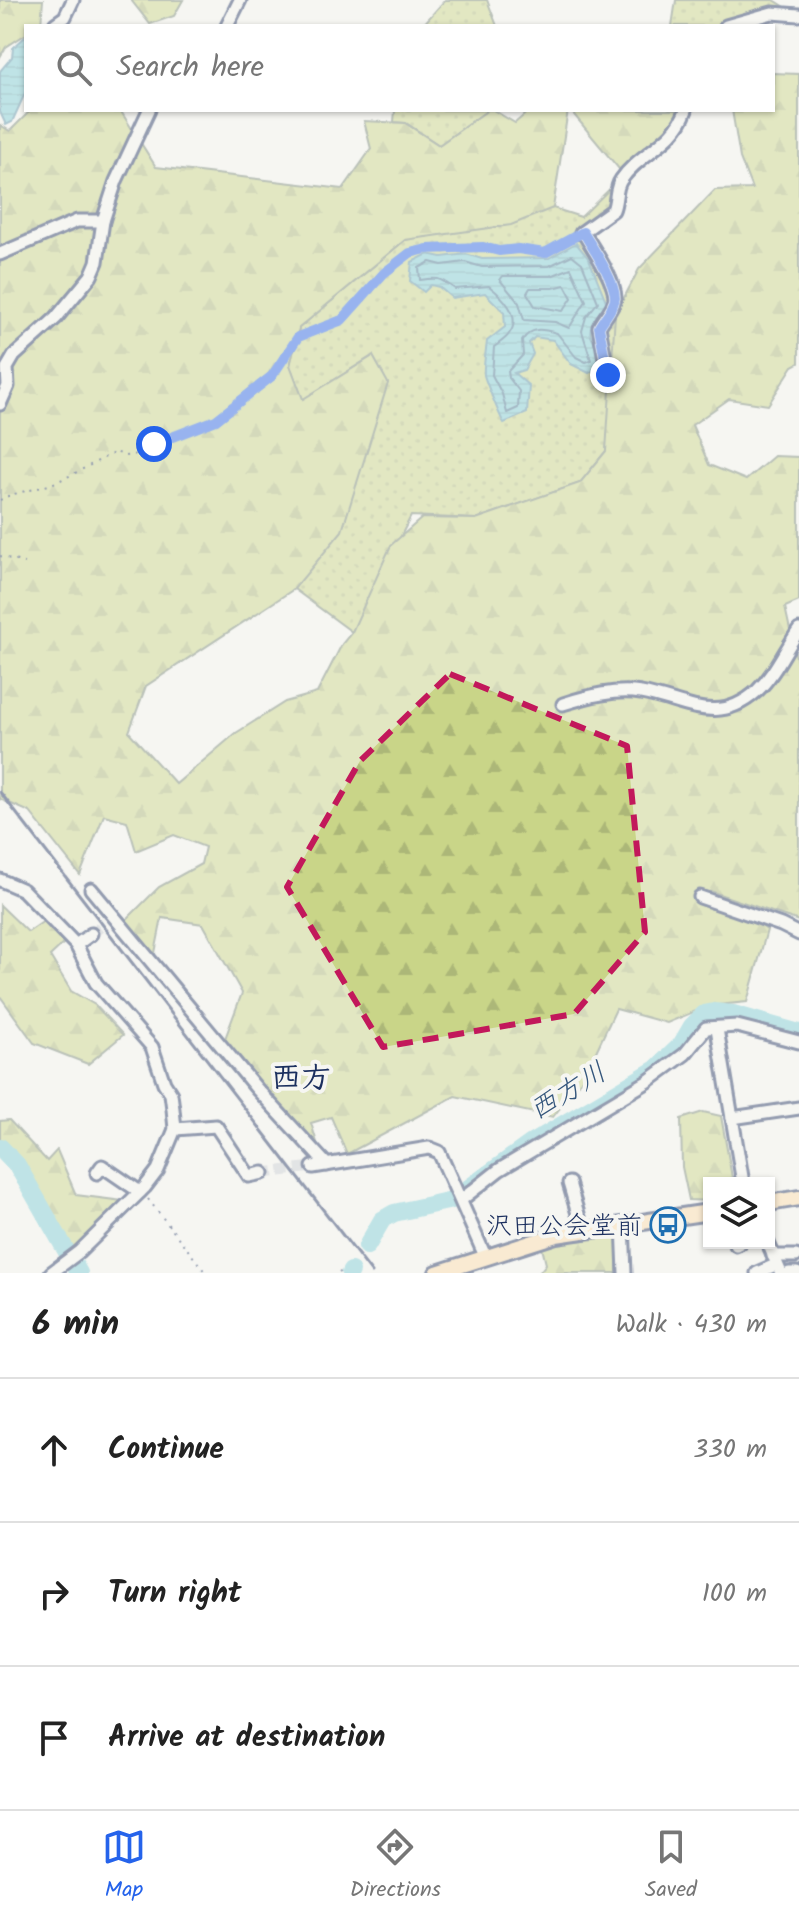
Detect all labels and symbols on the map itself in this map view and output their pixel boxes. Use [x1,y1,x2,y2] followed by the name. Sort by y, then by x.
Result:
[590,357,626,393] route end
[136,426,172,462] route start
[521,1051,616,1133] water label: 西方川
[271,1055,331,1103] district label: 西方
[486,1206,642,1248] place label: 沢田公会堂前
[649,1206,687,1244] bus stop icon: 沢田公会堂前

